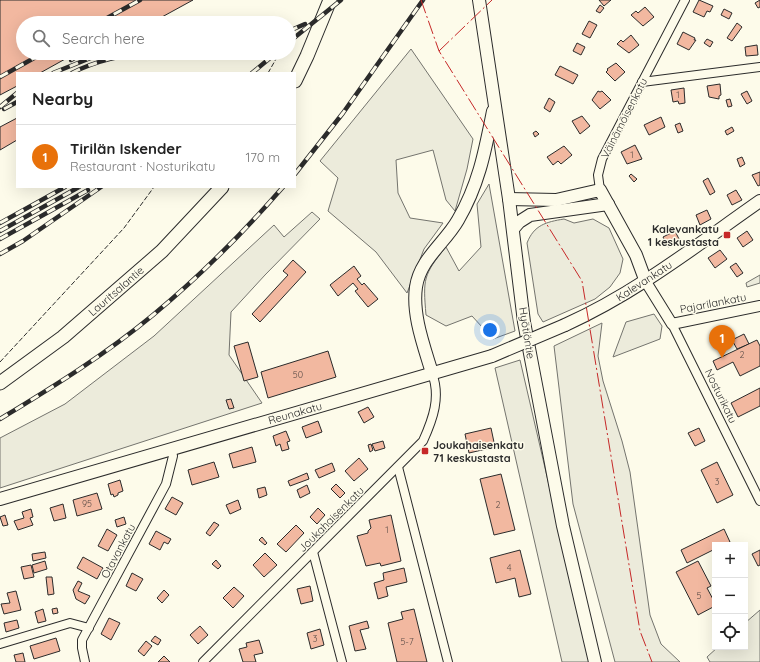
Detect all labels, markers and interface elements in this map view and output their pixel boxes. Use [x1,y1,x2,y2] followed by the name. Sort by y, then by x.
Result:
[16,16,296,60] search box
[30,27,52,49] icon: search
[62,29,145,48] text: Search here
[598,75,650,161] street label: Väinämöisenkatu
[32,88,93,109] text: Nearby
[676,89,680,100] house number: 1
[70,139,182,158] text: Tirilän Iskender
[42,149,48,165] text: 1
[245,149,280,165] text: 170 m
[630,149,634,160] house number: 1
[70,158,216,174] text: Restaurant · Nosturikatu
[648,222,719,249] place label: Kalevankatu 1 keskustasta
[722,230,732,240] marker: Kalevankatu 1 keskustasta
[613,258,675,304] street label: Kalevankatu
[85,263,147,319] street label: Lauritsalantie
[679,290,747,316] street label: Pajarilankatu
[516,306,538,360] street label: Hyötiöntie
[480,320,500,340] your location
[709,325,735,358] pin: 1
[740,349,745,360] house number: 2
[702,366,740,426] street label: Nosturikatu
[293,369,303,380] house number: 50
[266,399,324,427] street label: Reunakatu
[433,438,524,465] place label: Joukahaisenkatu 71 keskustasta
[420,446,430,456] marker: Joukahaisenkatu 71 keskustasta
[715,476,720,487] house number: 3
[295,483,367,555] street label: Joukahaisenkatu
[82,498,92,509] house number: 95
[496,499,501,510] house number: 2
[98,521,138,581] street label: Otavankatu
[385,524,389,535] house number: 1
[712,542,748,650] map controls
[712,542,748,578] button: +
[507,562,512,573] house number: 4
[712,578,748,614] button: −
[697,590,702,601] house number: 5
[712,614,748,650] button: locate
[313,633,318,644] house number: 3
[400,636,414,647] house number: 5-7

